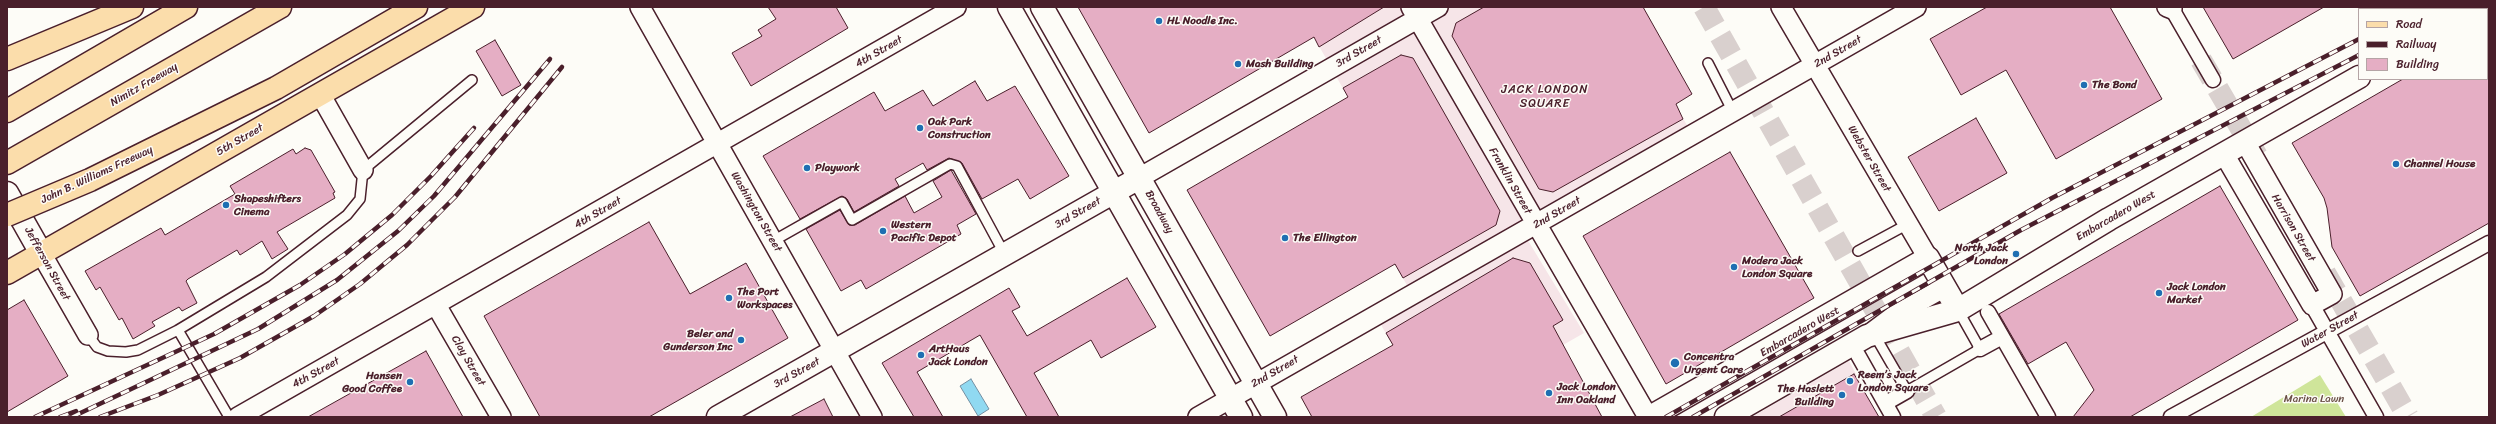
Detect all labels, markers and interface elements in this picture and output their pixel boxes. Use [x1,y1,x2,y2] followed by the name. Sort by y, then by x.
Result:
[2358,8,2488,80] legend
[2396,13,2422,35] text: Road
[1167,14,1238,28] place label: HL Noodle Inc.
[1154,16,1164,26] marker: HL Noodle Inc.
[853,33,905,71] street label: 4th Street
[1334,33,1384,71] street label: 3rd Street
[1812,33,1864,71] street label: 2nd Street
[2396,33,2437,55] text: Railway
[2396,53,2439,75] text: Building
[1246,57,1314,71] place label: Mash Building
[1233,59,1243,69] marker: Mash Building
[108,60,180,110] street label: Nimitz Freeway
[2092,78,2137,92] place label: The Bond
[2079,80,2089,90] marker: The Bond
[1501,83,1589,111] district label: JACK LONDON SQUARE
[928,115,991,141] place label: Oak Park Construction
[214,121,266,159] street label: 5th Street
[915,123,925,133] marker: Oak Park Construction
[1845,123,1893,195] street label: Webster Street
[39,143,155,207] street label: John B. Williams Freeway
[1486,145,1534,217] street label: Franklin Street
[2404,157,2475,171] place label: Channel House
[2391,159,2401,169] marker: Channel House
[815,161,860,175] place label: Playwork
[802,163,812,173] marker: Playwork
[728,170,784,254] street label: Washington Street
[1142,188,1176,236] street label: Broadway
[2074,188,2158,244] street label: Embarcadero West
[234,192,301,218] place label: Shapeshifters Cinema
[2268,192,2318,264] street label: Harrison Street
[572,194,624,232] street label: 4th Street
[1053,194,1103,232] street label: 3rd Street
[1531,194,1583,232] street label: 2nd Street
[221,200,231,210] marker: Shapeshifters Cinema
[891,218,957,244] place label: Western Pacific Depot
[21,225,73,303] street label: Jefferson Street
[878,226,888,236] marker: Western Pacific Depot
[1293,231,1357,245] place label: The Ellington
[1280,233,1290,243] marker: The Ellington
[1955,241,2008,267] place label: North Jack London
[2011,249,2021,259] marker: North Jack London
[1742,254,1812,280] place label: Modera Jack London Square
[1729,262,1739,272] marker: Modera Jack London Square
[2167,280,2226,306] place label: Jack London Market
[737,285,793,311] place label: The Port Workspaces
[2154,288,2164,298] marker: Jack London Market
[724,293,734,303] marker: The Port Workspaces
[1758,304,1842,360] street label: Embarcadero West
[2299,309,2361,351] street label: Water Street
[663,327,733,353] place label: Beler and Gunderson Inc
[448,333,488,389] street label: Clay Street
[736,335,746,345] marker: Beler and Gunderson Inc
[929,342,988,368] place label: ArtHaus Jack London
[916,350,926,360] marker: ArtHaus Jack London
[1684,350,1743,376] place label: Concentra Urgent Care
[1249,353,1301,391] street label: 2nd Street
[290,355,342,391] street label: 4th Street
[771,355,823,391] street label: 3rd Street
[1669,357,1681,369] marker: Concentra Urgent Care
[1858,368,1928,394] place label: Reem’s Jack London Square
[342,369,402,395] place label: Hansen Good Coffee
[1845,376,1855,386] marker: Reem’s Jack London Square
[405,377,415,387] marker: Hansen Good Coffee
[1557,380,1616,406] place label: Jack London Inn Oakland
[1777,382,1834,408] place label: The Haslett Building
[1544,388,1554,398] marker: Jack London Inn Oakland
[1837,390,1847,400] marker: The Haslett Building
[2284,392,2344,406] park label: Marina Lawn

